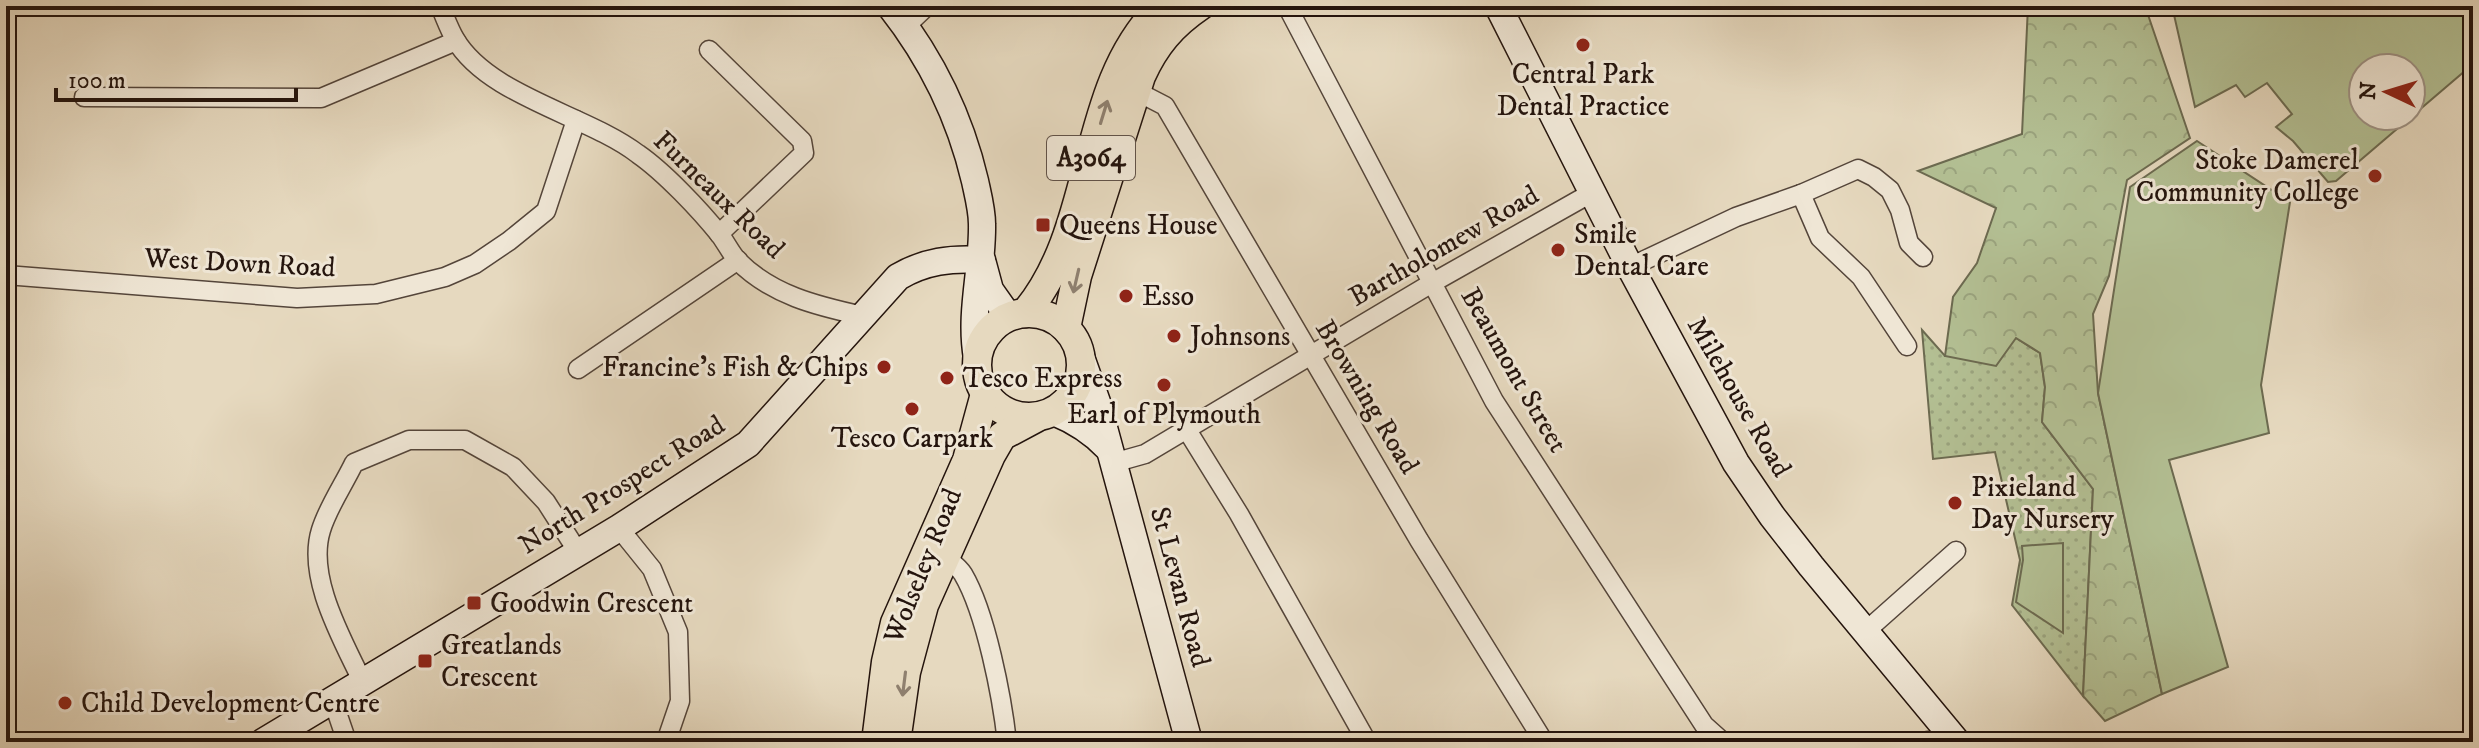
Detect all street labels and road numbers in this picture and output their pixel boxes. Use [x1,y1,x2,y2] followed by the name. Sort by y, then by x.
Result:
[646,123,792,267] street label: Furneaux Road
[1047,136,1135,180] road number: A3064
[1343,177,1545,315] street label: Bartholomew Road
[143,240,336,285] street label: West Down Road
[1453,281,1575,459] street label: Beaumont Street
[1679,311,1799,483] street label: Milehouse Road
[1307,314,1427,480] street label: Browning Road
[513,408,731,562] street label: North Prospect Road
[876,483,970,650] street label: Wolseley Road
[1142,503,1218,671] street label: St Levan Road

